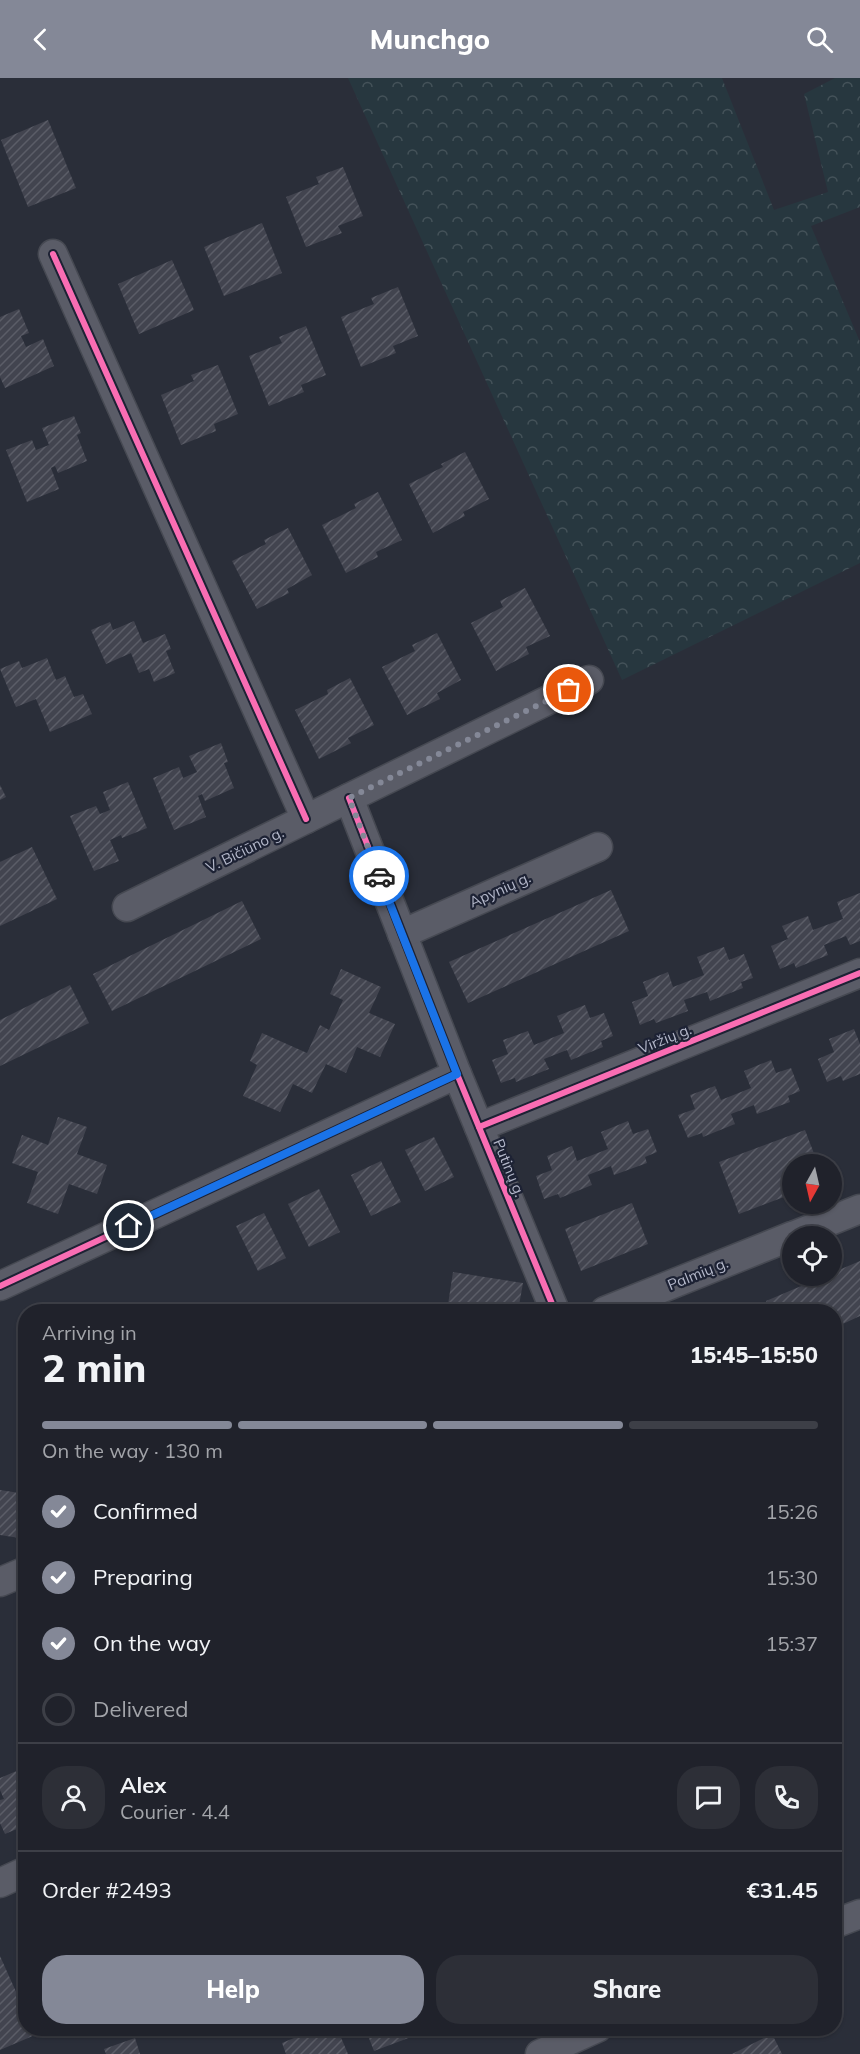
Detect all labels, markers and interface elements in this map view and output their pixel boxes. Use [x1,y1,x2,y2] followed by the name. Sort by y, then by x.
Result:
[370,22,490,56] text: Munchgo
[24,23,57,56] icon: back
[803,23,836,56] icon: search
[543,664,594,715] pin
[552,673,585,706] icon: bag
[203,823,287,877] street label: V. Bičiūno g.
[349,846,409,906] courier
[363,860,396,893] icon: car
[466,868,533,911] street label: Apynių g.
[635,1019,694,1058] street label: Viržių g.
[489,1136,530,1200] street label: Putinų g.
[782,1154,842,1214] north arrow
[782,1154,842,1286] map controls
[103,1200,154,1251] pin
[112,1209,145,1242] icon: home
[782,1226,842,1286] button: locate
[665,1253,731,1294] street label: Palmių g.
[42,1320,137,1345] text: Arriving in
[690,1341,818,1369] text: 15:45–15:50
[42,1343,147,1392] text: 2 min
[42,1438,223,1463] text: On the way · 130 m
[42,1495,75,1528] icon: check
[93,1497,198,1525] text: Confirmed
[765,1499,818,1524] text: 15:26
[42,1561,75,1594] icon: check
[93,1563,193,1591] text: Preparing
[765,1565,818,1590] text: 15:30
[42,1627,75,1660] icon: check
[93,1629,211,1657] text: On the way
[765,1631,818,1656] text: 15:37
[93,1695,188,1723] text: Delivered
[42,1766,105,1829] button: person
[677,1766,740,1829] button: chat
[755,1766,818,1829] button: phone
[120,1771,166,1799] text: Alex
[120,1799,230,1824] text: Courier · 4.4
[42,1876,172,1904] text: Order #2493
[747,1876,818,1904] text: €31.45
[42,1955,424,2024] button: Help
[436,1955,818,2024] button: Share

